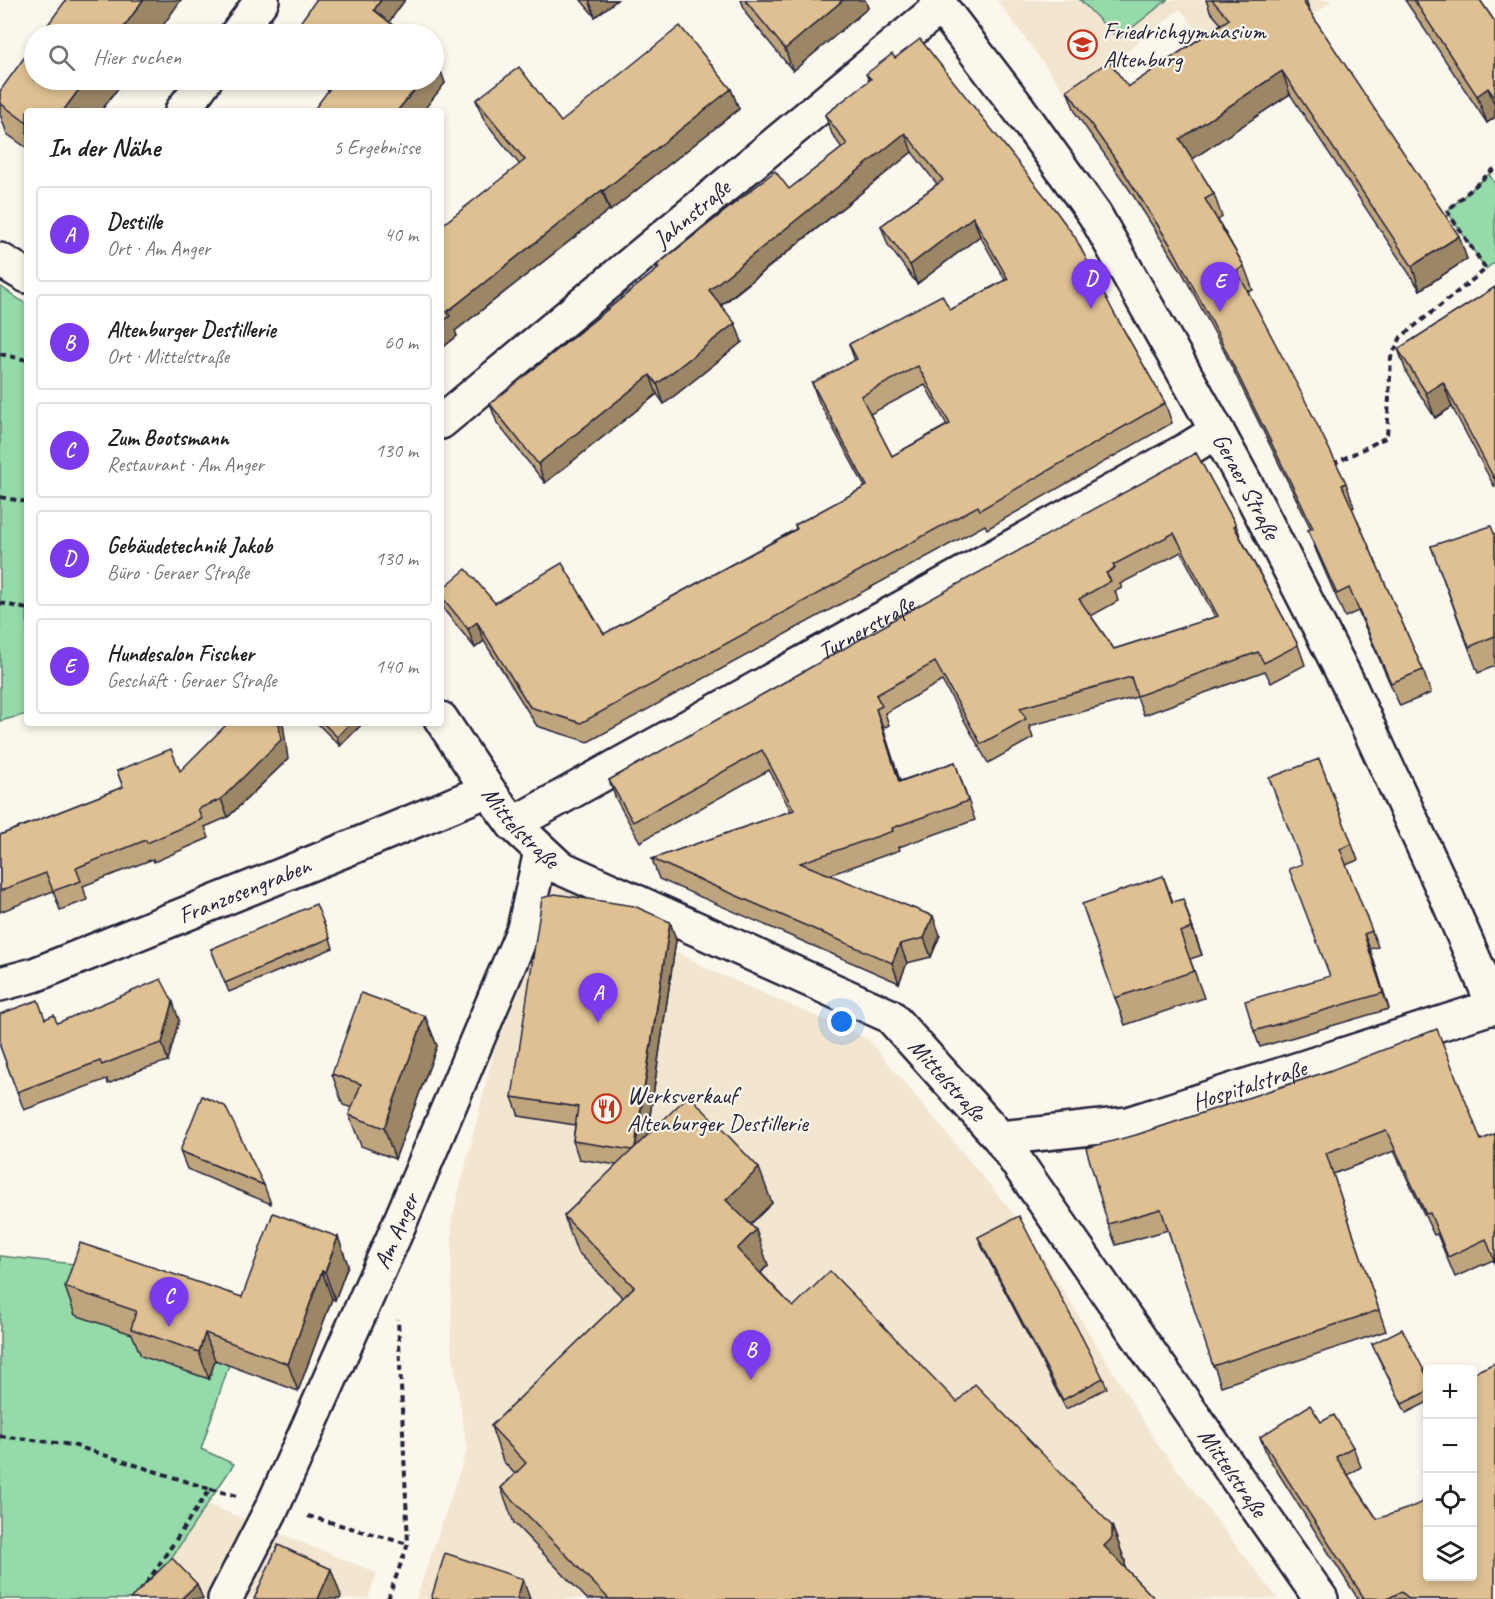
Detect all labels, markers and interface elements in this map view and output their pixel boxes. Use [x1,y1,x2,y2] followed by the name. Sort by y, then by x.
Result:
[1103,16,1267,74] place label: Friedrichgymnasium Altenburg
[24,24,444,90] search box
[1066,29,1098,61] school or university icon: Friedrichgymnasium Altenburg
[45,41,78,74] icon: search
[93,43,181,71] text: Hier suchen
[48,131,160,164] text: In der Nähe
[333,135,420,160] text: 5 Ergebnisse
[646,171,738,255] street label: Jahnstraße
[107,208,162,236] text: Destille
[64,222,75,247] text: A
[384,222,418,247] text: 40 m
[107,236,210,261] text: Ort · Am Anger
[1072,260,1110,309] pin: D
[1200,262,1240,312] pin: E
[107,316,276,344] text: Altenburger Destillerie
[64,330,75,355] text: B
[384,330,418,355] text: 60 m
[107,344,229,369] text: Ort · Mittelstraße
[107,424,229,452] text: Zum Bootsmann
[1206,428,1288,546] street label: Geraer Straße
[65,438,74,463] text: C
[375,438,418,463] text: 130 m
[107,452,264,477] text: Restaurant · Am Anger
[107,532,272,560] text: Gebäudetechnik Jakob
[64,546,75,571] text: D
[375,546,418,571] text: 130 m
[107,560,249,585] text: Büro · Geraer Straße
[813,588,922,667] street label: Turnerstraße
[107,640,254,668] text: Hundesalon Fischer
[64,654,75,679] text: E
[375,654,418,679] text: 140 m
[107,668,277,693] text: Geschäft · Geraer Straße
[475,780,568,876] street label: Mittelstraße
[174,850,316,930] street label: Franzosengraben
[578,974,618,1023] pin: A
[827,1007,856,1036] your location
[902,1032,994,1129] street label: Mittelstraße
[1188,1052,1312,1117] street label: Hospitalstraße
[627,1080,810,1138] place label: Werksverkauf Altenburger Destillerie
[590,1093,622,1125] restaurant icon: Werksverkauf Altenburger Destillerie
[366,1187,426,1273] street label: Am Anger
[150,1278,188,1327] pin: C
[732,1330,771,1380] pin: B
[1423,1365,1477,1581] map controls
[1423,1365,1477,1419] button: +
[1423,1419,1477,1473] button: −
[1191,1422,1275,1524] street label: Mittelstraße
[1423,1473,1477,1527] button: locate
[1423,1527,1477,1581] button: layers

